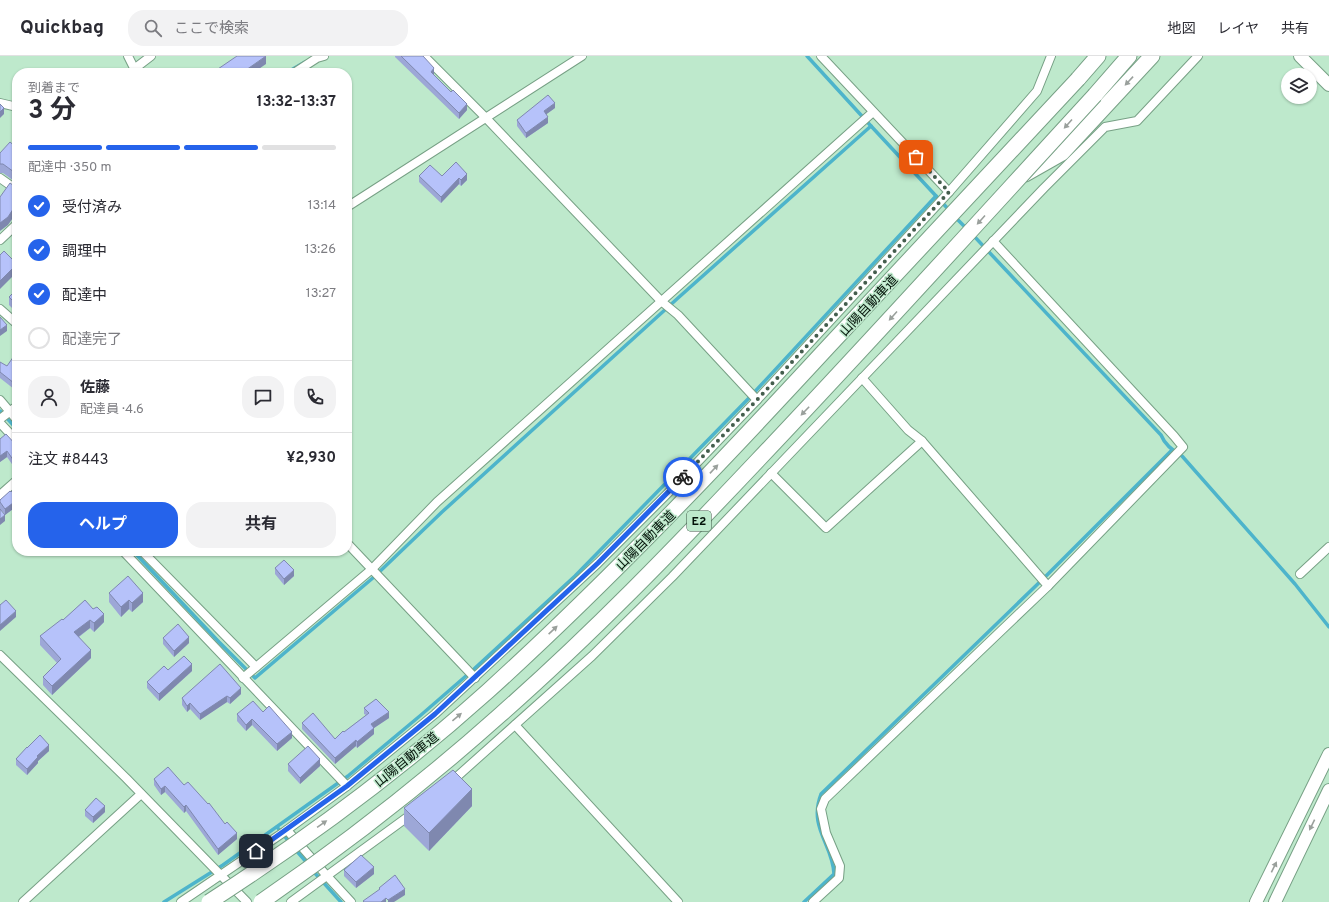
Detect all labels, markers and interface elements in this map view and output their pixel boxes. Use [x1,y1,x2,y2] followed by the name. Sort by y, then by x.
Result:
[128,10,408,46] search box
[20,16,104,40] text: Quickbag
[142,17,164,39] icon: search
[174,20,249,39] text: ここで検索
[1167,21,1195,38] text: 地図
[1217,21,1259,38] text: レイヤ
[1281,21,1309,38] text: 共有
[1281,68,1317,104] map controls
[1281,68,1317,104] button: layers
[1124,76,1134,86] one-way arrow
[28,81,80,97] text: 到着まで
[257,93,336,112] text: 13:32–13:37
[28,95,76,128] text: 3 分
[1064,119,1073,129] one-way arrow
[899,140,933,174] pin
[905,146,927,168] icon: bag
[28,160,111,176] text: 配達中 · 350 m
[28,195,50,217] icon: check
[308,198,336,214] text: 13:14
[62,199,122,218] text: 受付済み
[976,214,985,225] one-way arrow
[28,239,50,261] icon: check
[305,242,336,258] text: 13:26
[62,243,107,262] text: 調理中
[837,272,902,340] street label: 山陽自動車道
[28,283,50,305] icon: check
[306,286,336,302] text: 13:27
[62,287,107,306] text: 配達中
[888,310,897,321] one-way arrow
[62,331,122,350] text: 配達完了
[28,376,70,418] button: person
[242,376,284,418] button: chat
[294,376,336,418] button: phone
[80,379,110,398] text: 佐藤
[80,402,144,418] text: 配達員 · 4.6
[800,406,809,416] one-way arrow
[286,449,336,468] text: ¥2,930
[28,451,109,470] text: 注文 #8443
[663,457,703,497] courier
[710,464,719,474] one-way arrow
[672,466,694,488] icon: bike
[28,502,178,548] button: ヘルプ
[186,502,336,548] button: 共有
[613,508,680,575] street label: 山陽自動車道
[687,511,711,531] road number: E2
[548,625,558,634] one-way arrow
[451,713,462,722] one-way arrow
[372,730,443,791] street label: 山陽自動車道
[1309,819,1315,831] one-way arrow
[317,820,328,829] one-way arrow
[239,834,273,868] pin
[245,840,267,862] icon: home
[1271,861,1277,873] one-way arrow

